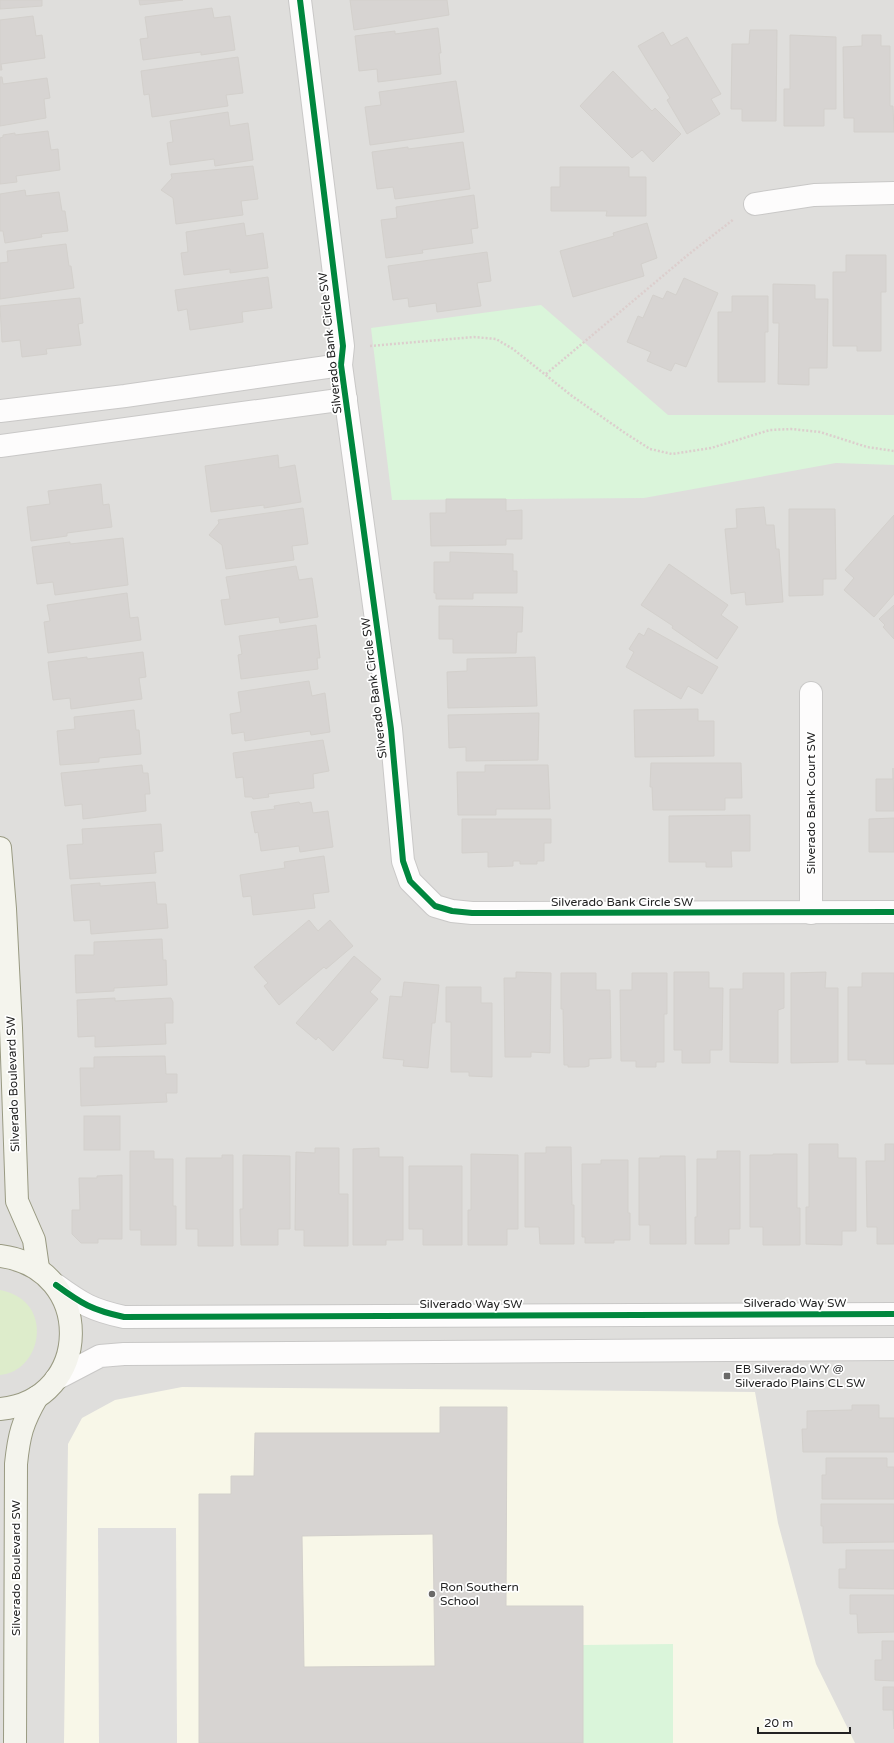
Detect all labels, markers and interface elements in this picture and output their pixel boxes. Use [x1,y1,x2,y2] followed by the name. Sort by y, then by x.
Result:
[316,272,344,414] street label: Silverado Bank Circle SW
[358,617,390,759] street label: Silverado Bank Circle SW
[804,732,818,874] street label: Silverado Bank Court SW
[551,895,693,909] street label: Silverado Bank Circle SW
[4,1016,22,1152] street label: Silverado Boulevard SW
[743,1296,847,1310] street label: Silverado Way SW
[419,1297,523,1311] street label: Silverado Way SW
[735,1362,865,1390] place label: EB Silverado WY @ Silverado Plains CL SW
[722,1371,732,1381] marker: EB Silverado WY @ Silverado Plains CL SW
[9,1500,23,1636] street label: Silverado Boulevard SW
[440,1580,519,1608] place label: Ron Southern School
[427,1589,437,1599] marker: Ron Southern School
[758,1709,850,1735] scale bar
[764,1716,793,1730] text: 20 m

